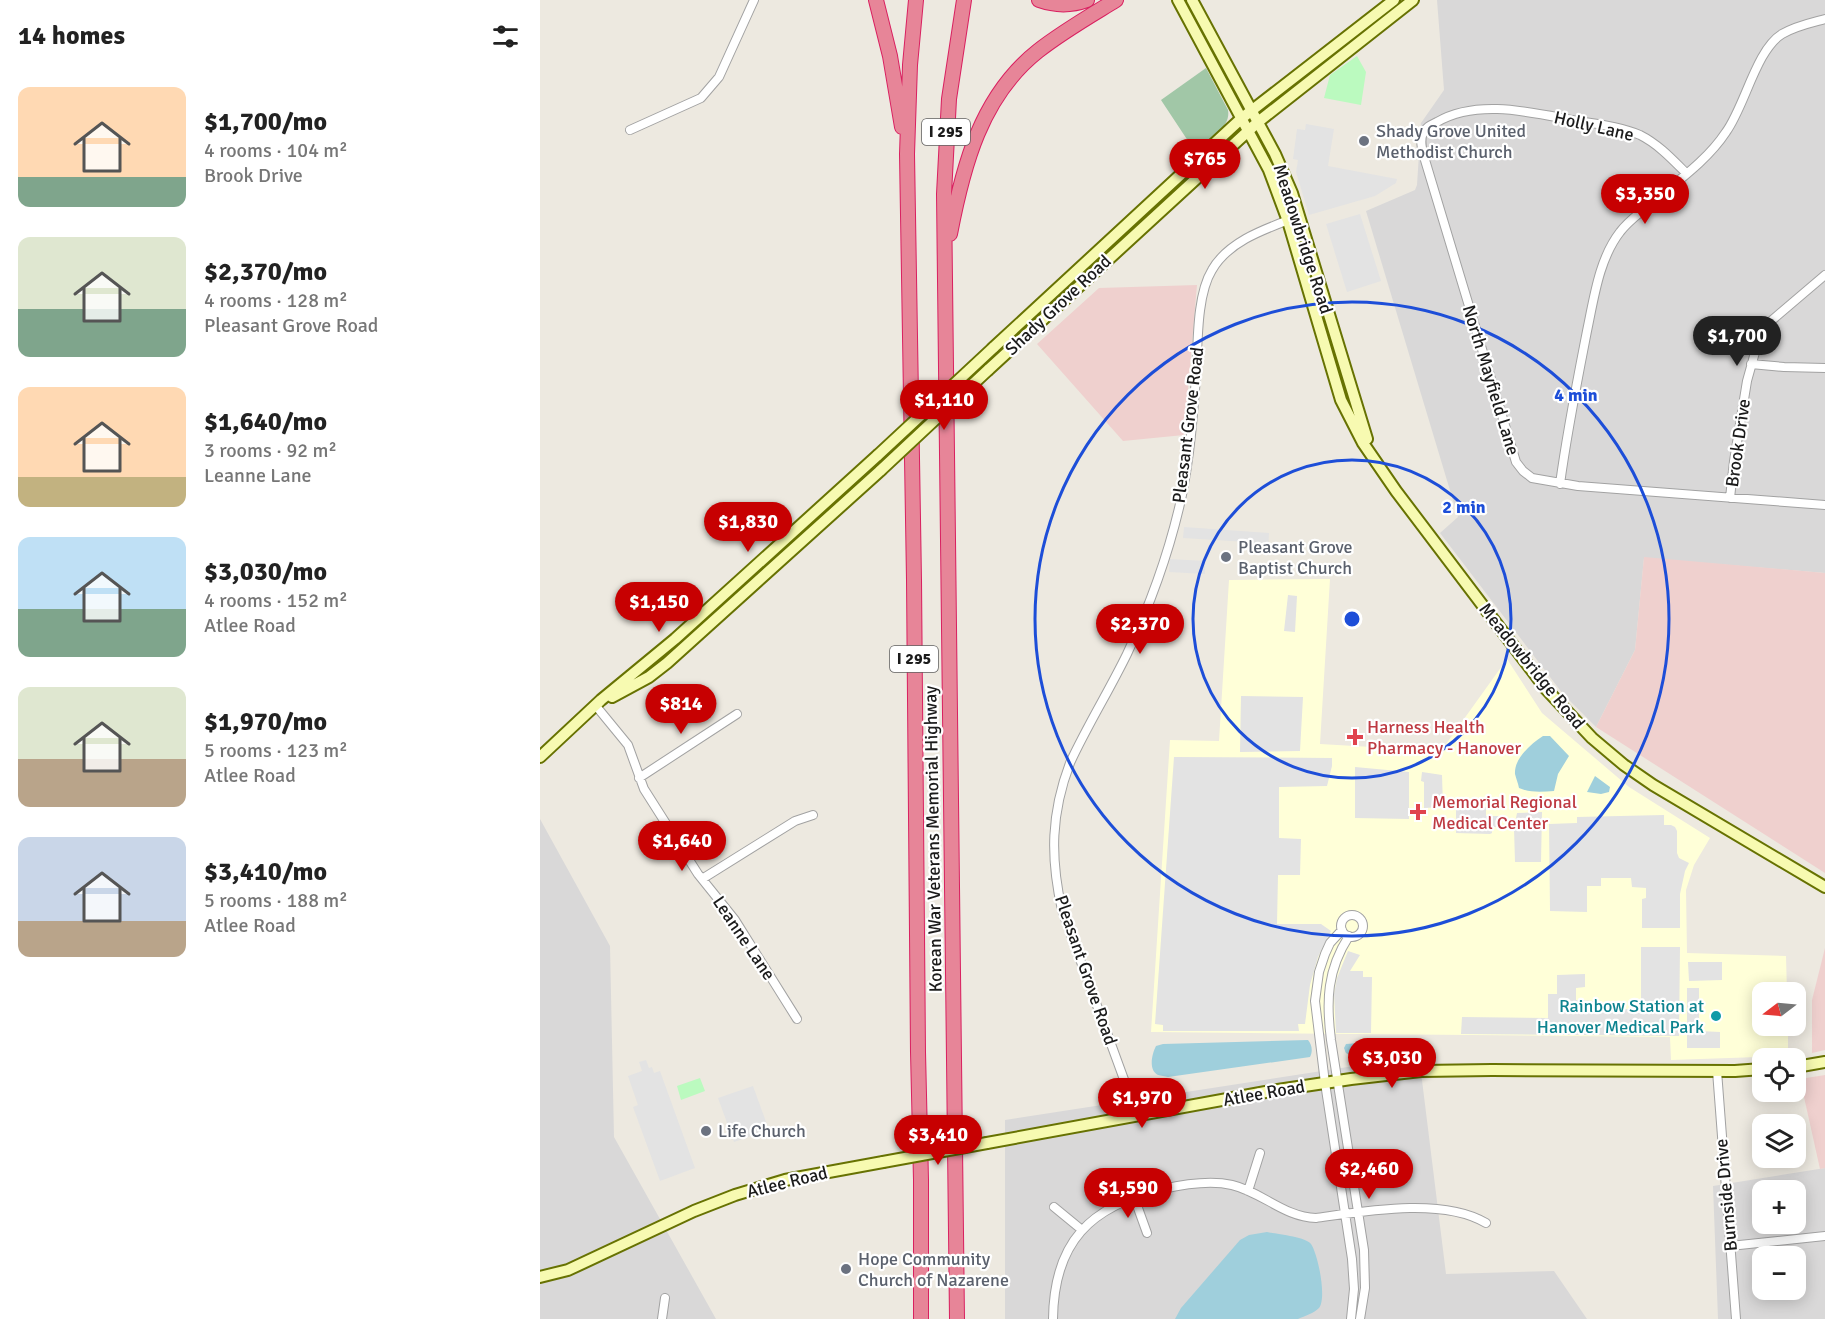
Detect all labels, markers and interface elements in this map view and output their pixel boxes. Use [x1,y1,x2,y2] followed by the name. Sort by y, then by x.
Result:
[18,20,125,52] text: 14 homes
[489,20,522,53] icon: filters
[204,106,327,138] text: $1,700/mo
[1552,106,1636,146] street label: Holly Lane
[66,111,138,183] icon: home
[922,119,970,145] road number: I 295
[1376,120,1526,163] place label: Shady Grove United Methodist Church
[1357,134,1371,148] marker: Shady Grove United Methodist Church
[204,138,348,163] text: 4 rooms · 104 m²
[1169,139,1241,190] pin: $765
[1183,146,1227,171] text: $765
[1268,161,1338,317] street label: Meadowbridge Road
[204,163,303,188] text: Brook Drive
[1596,174,1694,225] pin: $3,350
[1615,181,1675,206] text: $3,350
[1000,250,1116,360] street label: Shady Grove Road
[204,256,327,288] text: $2,370/mo
[66,261,138,333] icon: home
[204,288,348,313] text: 4 rooms · 128 m²
[1458,302,1524,458] street label: North Mayfield Lane
[204,313,378,338] text: Pleasant Grove Road
[1688,316,1786,367] pin: $1,700
[1707,323,1767,348] text: $1,700
[1168,346,1208,504] street label: Pleasant Grove Road
[895,380,993,431] pin: $1,110
[1554,384,1598,406] text: 4 min
[914,387,974,412] text: $1,110
[1721,397,1755,489] street label: Brook Drive
[204,406,327,438] text: $1,640/mo
[66,411,138,483] icon: home
[204,438,337,463] text: 3 rooms · 92 m²
[204,463,312,488] text: Leanne Lane
[1442,496,1486,518] text: 2 min
[699,502,797,553] pin: $1,830
[718,509,778,534] text: $1,830
[1238,536,1353,579] place label: Pleasant Grove Baptist Church
[1219,550,1233,564] marker: Pleasant Grove Baptist Church
[204,556,327,588] text: $3,030/mo
[66,561,138,633] icon: home
[610,582,708,633] pin: $1,150
[204,588,348,613] text: 4 rooms · 152 m²
[629,589,689,614] text: $1,150
[1474,598,1590,734] street label: Meadowbridge Road
[1091,604,1189,655] pin: $2,370
[1342,609,1362,629] centre of rings
[1110,611,1170,636] text: $2,370
[204,613,296,638] text: Atlee Road
[890,646,938,672] road number: I 295
[645,684,717,735] pin: $814
[919,685,947,993] street label: Korean War Veterans Memorial Highway
[659,691,703,716] text: $814
[204,706,327,738] text: $1,970/mo
[66,711,138,783] icon: home
[1367,716,1522,759] place label: Harness Health Pharmacy - Hanover
[1348,730,1362,744] marker: Harness Health Pharmacy - Hanover
[204,738,348,763] text: 5 rooms · 123 m²
[204,763,296,788] text: Atlee Road
[1432,791,1577,834] place label: Memorial Regional Medical Center
[1409,803,1427,821] marker: Memorial Regional Medical Center
[633,821,731,872] pin: $1,640
[652,828,712,853] text: $1,640
[204,856,327,888] text: $3,410/mo
[66,861,138,933] icon: home
[204,888,348,913] text: 5 rooms · 188 m²
[708,892,780,984] street label: Leanne Lane
[1050,892,1122,1048] street label: Pleasant Grove Road
[204,913,296,938] text: Atlee Road
[1752,982,1806,1036] north arrow
[1752,982,1806,1300] map controls
[1537,995,1704,1038] place label: Rainbow Station at Hanover Medical Park
[1709,1009,1723,1023] marker: Rainbow Station at Hanover Medical Park
[1343,1038,1441,1089] pin: $3,030
[1362,1045,1422,1070] text: $3,030
[1752,1048,1806,1102] button: locate
[1221,1075,1307,1111] street label: Atlee Road
[1093,1078,1191,1129] pin: $1,970
[1112,1085,1172,1110] text: $1,970
[1752,1114,1806,1168] button: layers
[889,1115,987,1166] pin: $3,410
[718,1120,806,1142] place label: Life Church
[908,1122,968,1147] text: $3,410
[699,1124,713,1138] marker: Life Church
[1710,1138,1742,1252] street label: Burnside Drive
[1320,1149,1418,1200] pin: $2,460
[1339,1156,1399,1181] text: $2,460
[744,1161,830,1203] street label: Atlee Road
[1079,1168,1177,1219] pin: $1,590
[1098,1175,1158,1200] text: $1,590
[1752,1180,1806,1234] button: +
[1752,1246,1806,1300] button: −
[858,1248,1009,1291] place label: Hope Community Church of Nazarene
[839,1262,853,1276] marker: Hope Community Church of Nazarene

